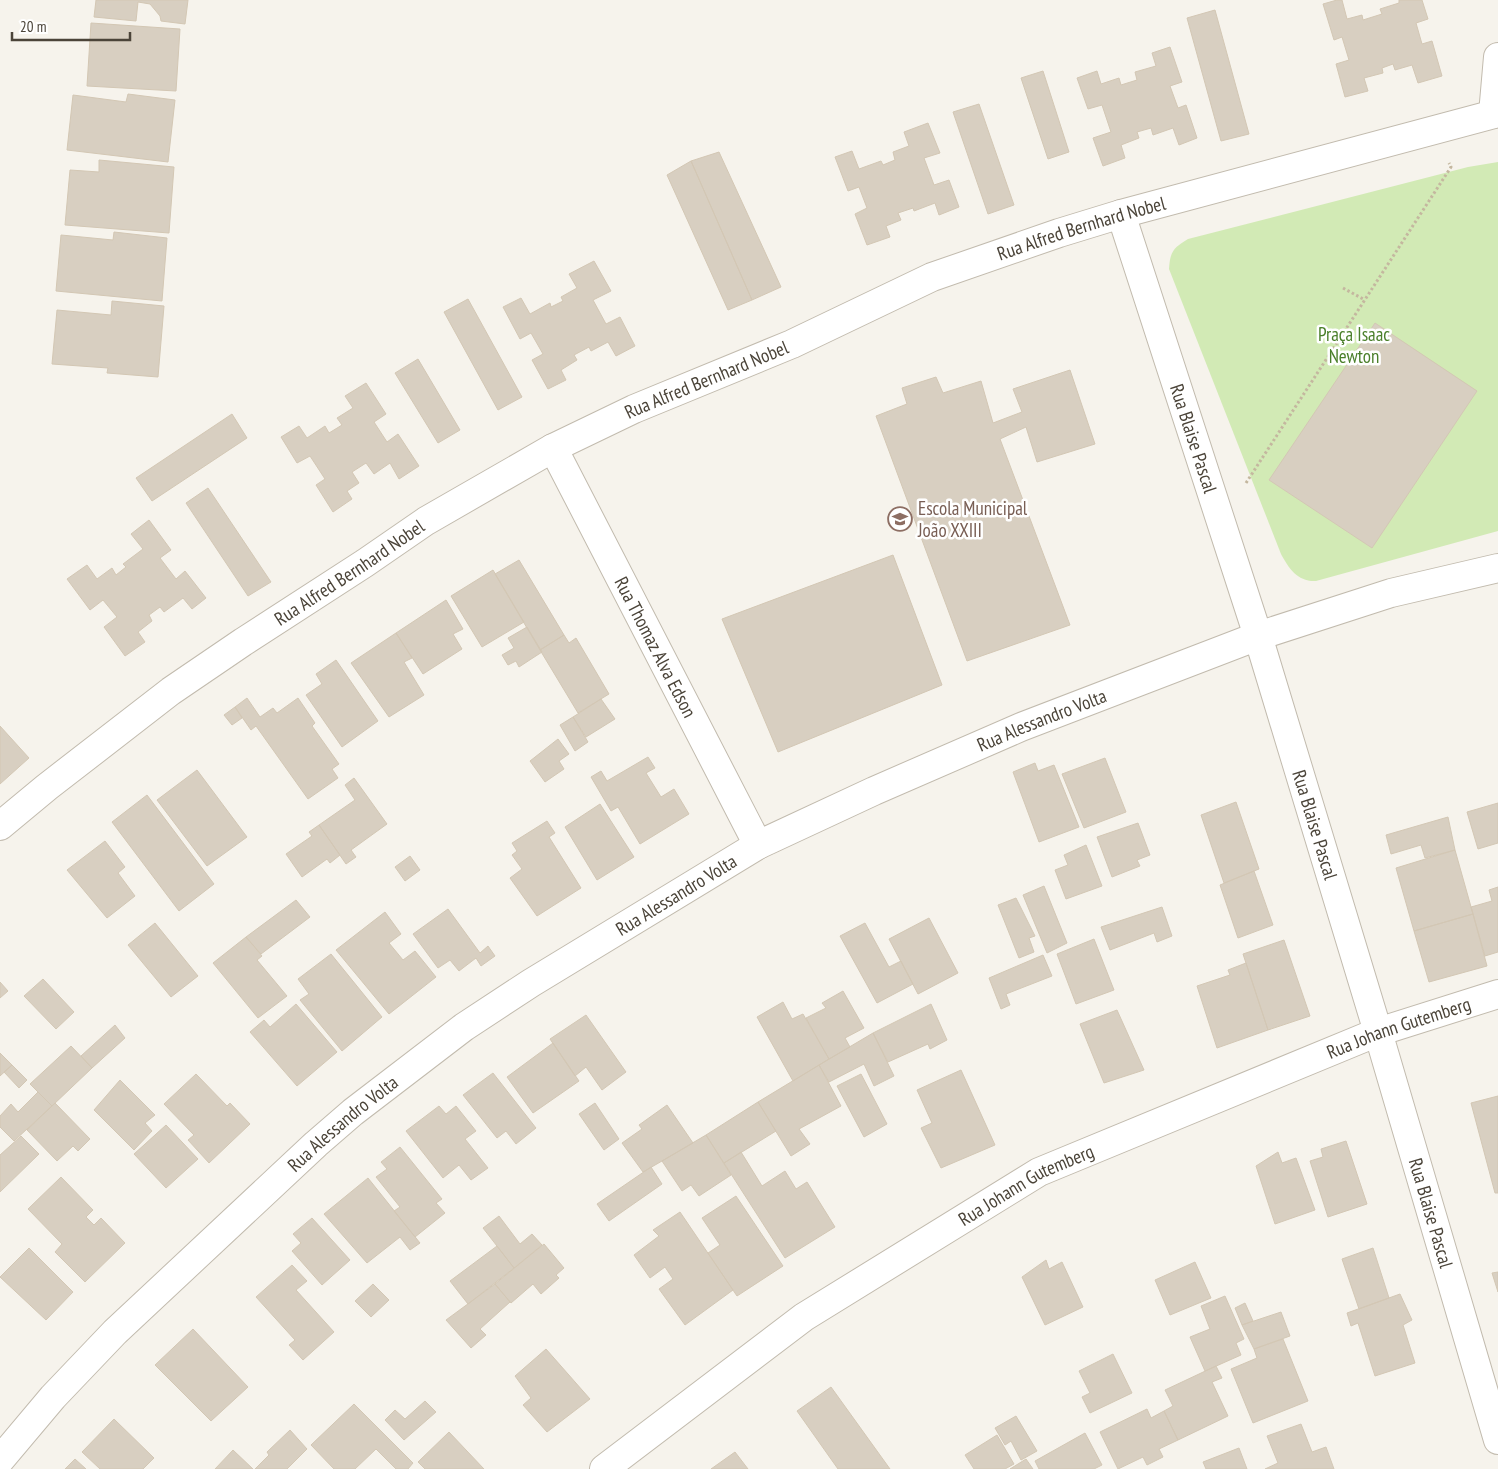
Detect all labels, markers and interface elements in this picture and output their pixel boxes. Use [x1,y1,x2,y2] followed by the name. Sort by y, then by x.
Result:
[12,10,130,42] scale bar
[20,17,46,36] text: 20 m
[994,191,1169,266] street label: Rua Alfred Bernhard Nobel
[1318,322,1390,368] park label: Praça Isaac Newton
[620,335,792,424] street label: Rua Alfred Bernhard Nobel
[1165,381,1223,497] street label: Rua Blaise Pascal
[917,496,1028,542] place label: Escola Municipal João XXIII
[887,506,913,532] school or university icon: Escola Municipal João XXIII
[270,514,429,631] street label: Rua Alfred Bernhard Nobel
[609,573,702,722] street label: Rua Thomaz Alva Edson
[973,683,1110,757] street label: Rua Alessandro Volta
[1287,767,1343,883] street label: Rua Blaise Pascal
[611,849,741,941] street label: Rua Alessandro Volta
[1323,991,1474,1064] street label: Rua Johann Gutemberg
[282,1070,403,1177] street label: Rua Alessandro Volta
[954,1139,1097,1231] street label: Rua Johann Gutemberg
[1404,1155,1459,1271] street label: Rua Blaise Pascal

